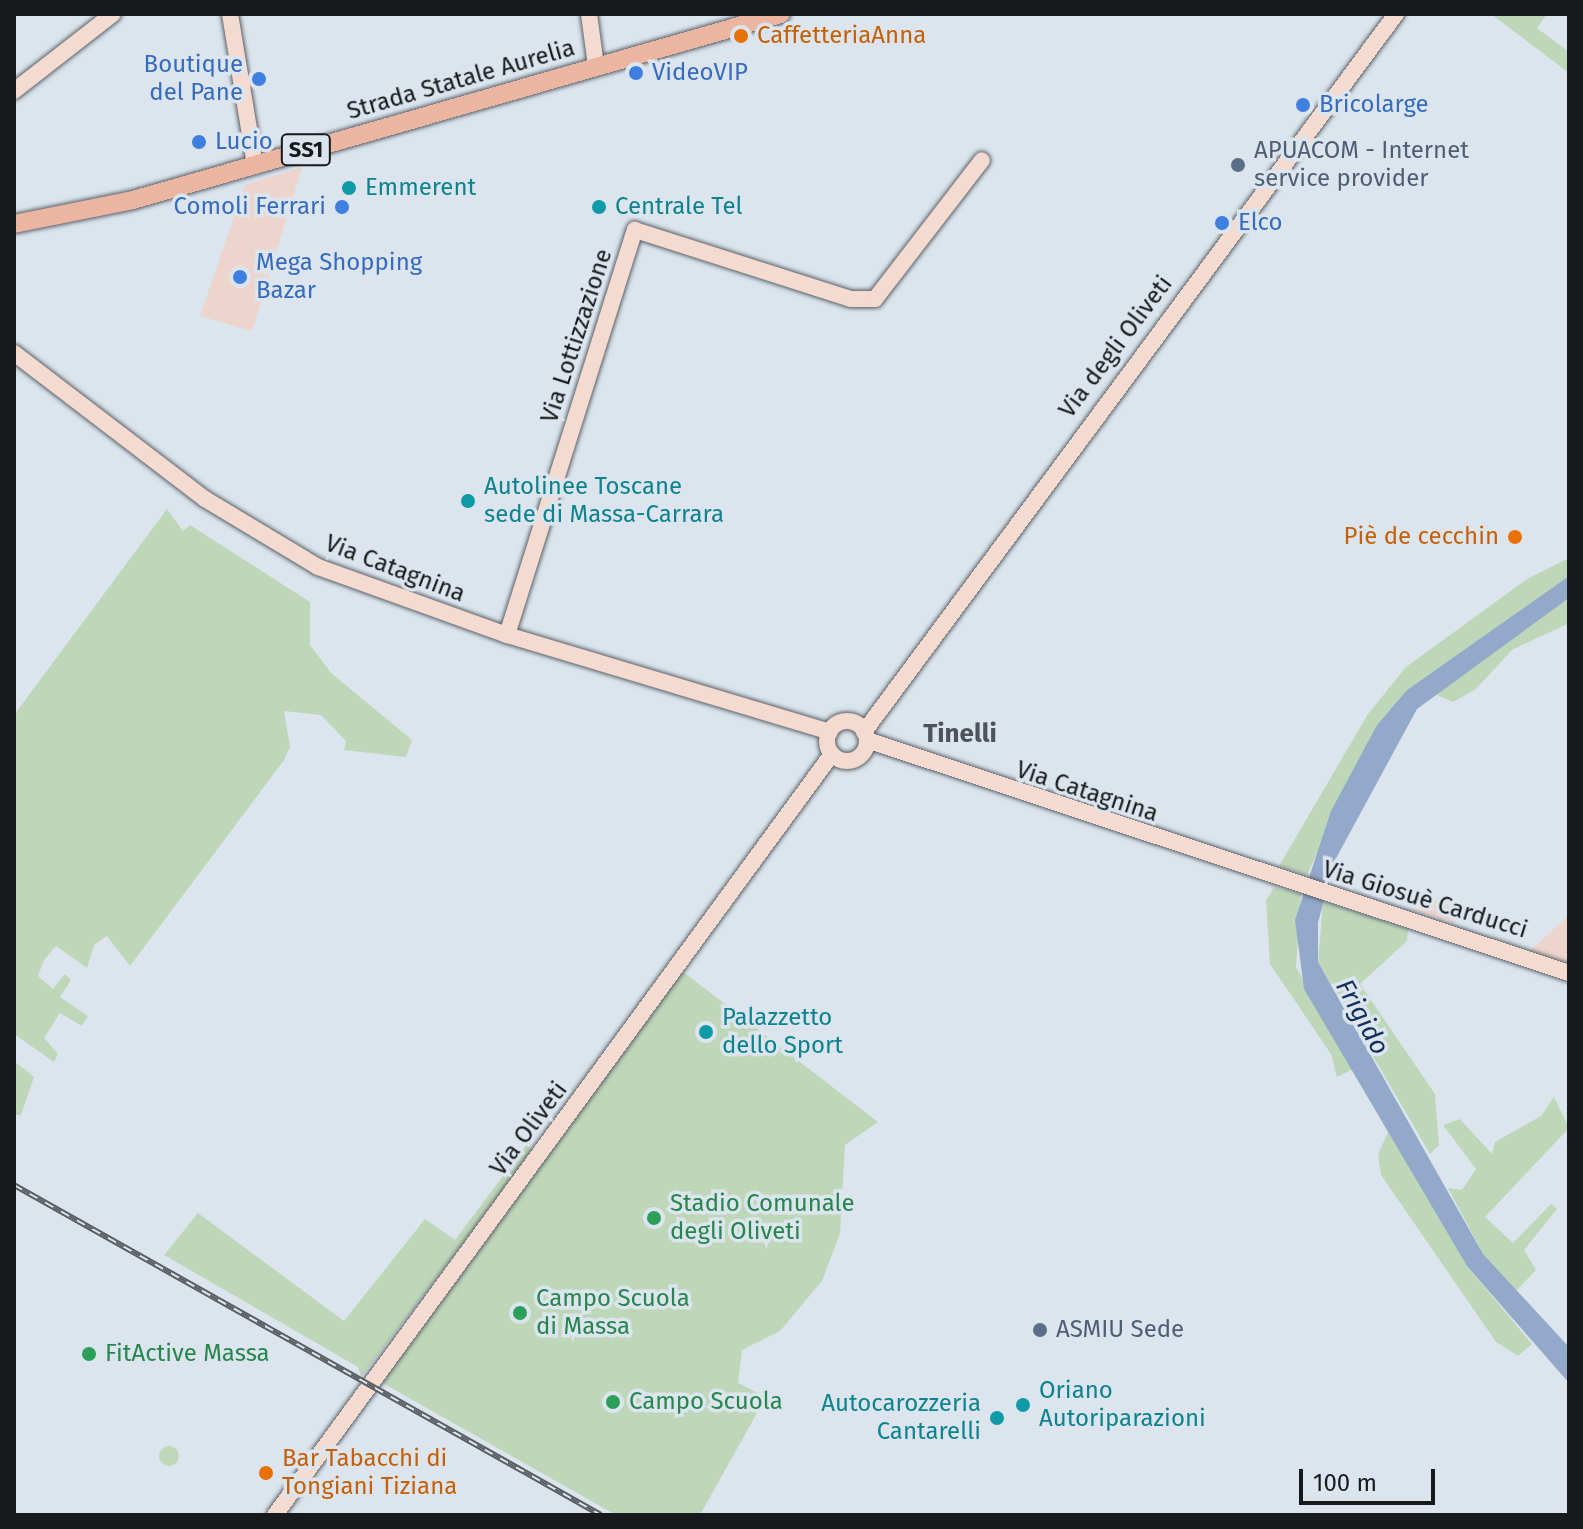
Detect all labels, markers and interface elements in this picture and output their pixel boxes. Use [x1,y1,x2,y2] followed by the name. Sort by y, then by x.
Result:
[757,22,926,50] place label: CaffetteriaAnna
[732,27,750,45] marker: CaffetteriaAnna
[344,34,578,126] street label: Strada Statale Aurelia
[144,51,243,107] place label: Boutique del Pane
[652,59,748,87] place label: VideoVIP
[627,64,645,82] marker: VideoVIP
[250,70,268,88] marker: Boutique del Pane
[1319,91,1429,119] place label: Bricolarge
[1294,96,1312,114] marker: Bricolarge
[215,128,273,156] place label: Lucio
[280,132,332,168] road number: SS1
[190,133,208,151] marker: Lucio
[1254,137,1469,193] place label: APUACOM - Internet service provider
[1229,156,1247,174] marker: APUACOM - Internet service provider
[365,174,476,202] place label: Emmerent
[340,179,358,197] marker: Emmerent
[173,193,326,221] place label: Comoli Ferrari
[615,193,743,221] place label: Centrale Tel
[333,198,351,216] marker: Comoli Ferrari
[590,198,608,216] marker: Centrale Tel
[1238,209,1283,237] place label: Elco
[1213,214,1231,232] marker: Elco
[535,245,619,427] street label: Via Lottizzazione
[256,249,422,305] place label: Mega Shopping Bazar
[231,268,249,286] marker: Mega Shopping Bazar
[1053,270,1179,424] street label: Via degli Oliveti
[484,473,724,529] place label: Autolinee Toscane sede di Massa-Carrara
[459,492,477,510] marker: Autolinee Toscane sede di Massa-Carrara
[1344,523,1499,551] place label: Piè de cecchin
[1506,528,1524,546] marker: Piè de cecchin
[321,529,469,609] street label: Via Catagnina
[923,718,997,750] district label: Tinelli
[1012,756,1162,828] street label: Via Catagnina
[1319,855,1531,945] street label: Via Giosuè Carducci
[1329,974,1395,1060] water label: Frigido
[722,1004,843,1060] place label: Palazzetto dello Sport
[697,1023,715,1041] marker: Palazzetto dello Sport
[484,1076,574,1182] street label: Via Oliveti
[670,1190,855,1246] place label: Stadio Comunale degli Oliveti
[645,1209,663,1227] marker: Stadio Comunale degli Oliveti
[536,1285,690,1341] place label: Campo Scuola di Massa
[511,1304,529,1322] marker: Campo Scuola di Massa
[1056,1316,1184,1344] place label: ASMIU Sede
[1031,1321,1049,1339] marker: ASMIU Sede
[105,1340,270,1368] place label: FitActive Massa
[80,1345,98,1363] marker: FitActive Massa
[1039,1377,1206,1433] place label: Oriano Autoriparazioni
[629,1388,783,1416] place label: Campo Scuola
[821,1390,981,1446] place label: Autocarozzeria Cantarelli
[604,1393,622,1411] marker: Campo Scuola
[1014,1396,1032,1414] marker: Oriano Autoriparazioni
[988,1409,1006,1427] marker: Autocarozzeria Cantarelli
[282,1445,457,1501] place label: Bar Tabacchi di Tongiani Tiziana
[1303,1453,1439,1503] scale bar
[257,1464,275,1482] marker: Bar Tabacchi di Tongiani Tiziana
[1313,1469,1377,1497] text: 100 m

